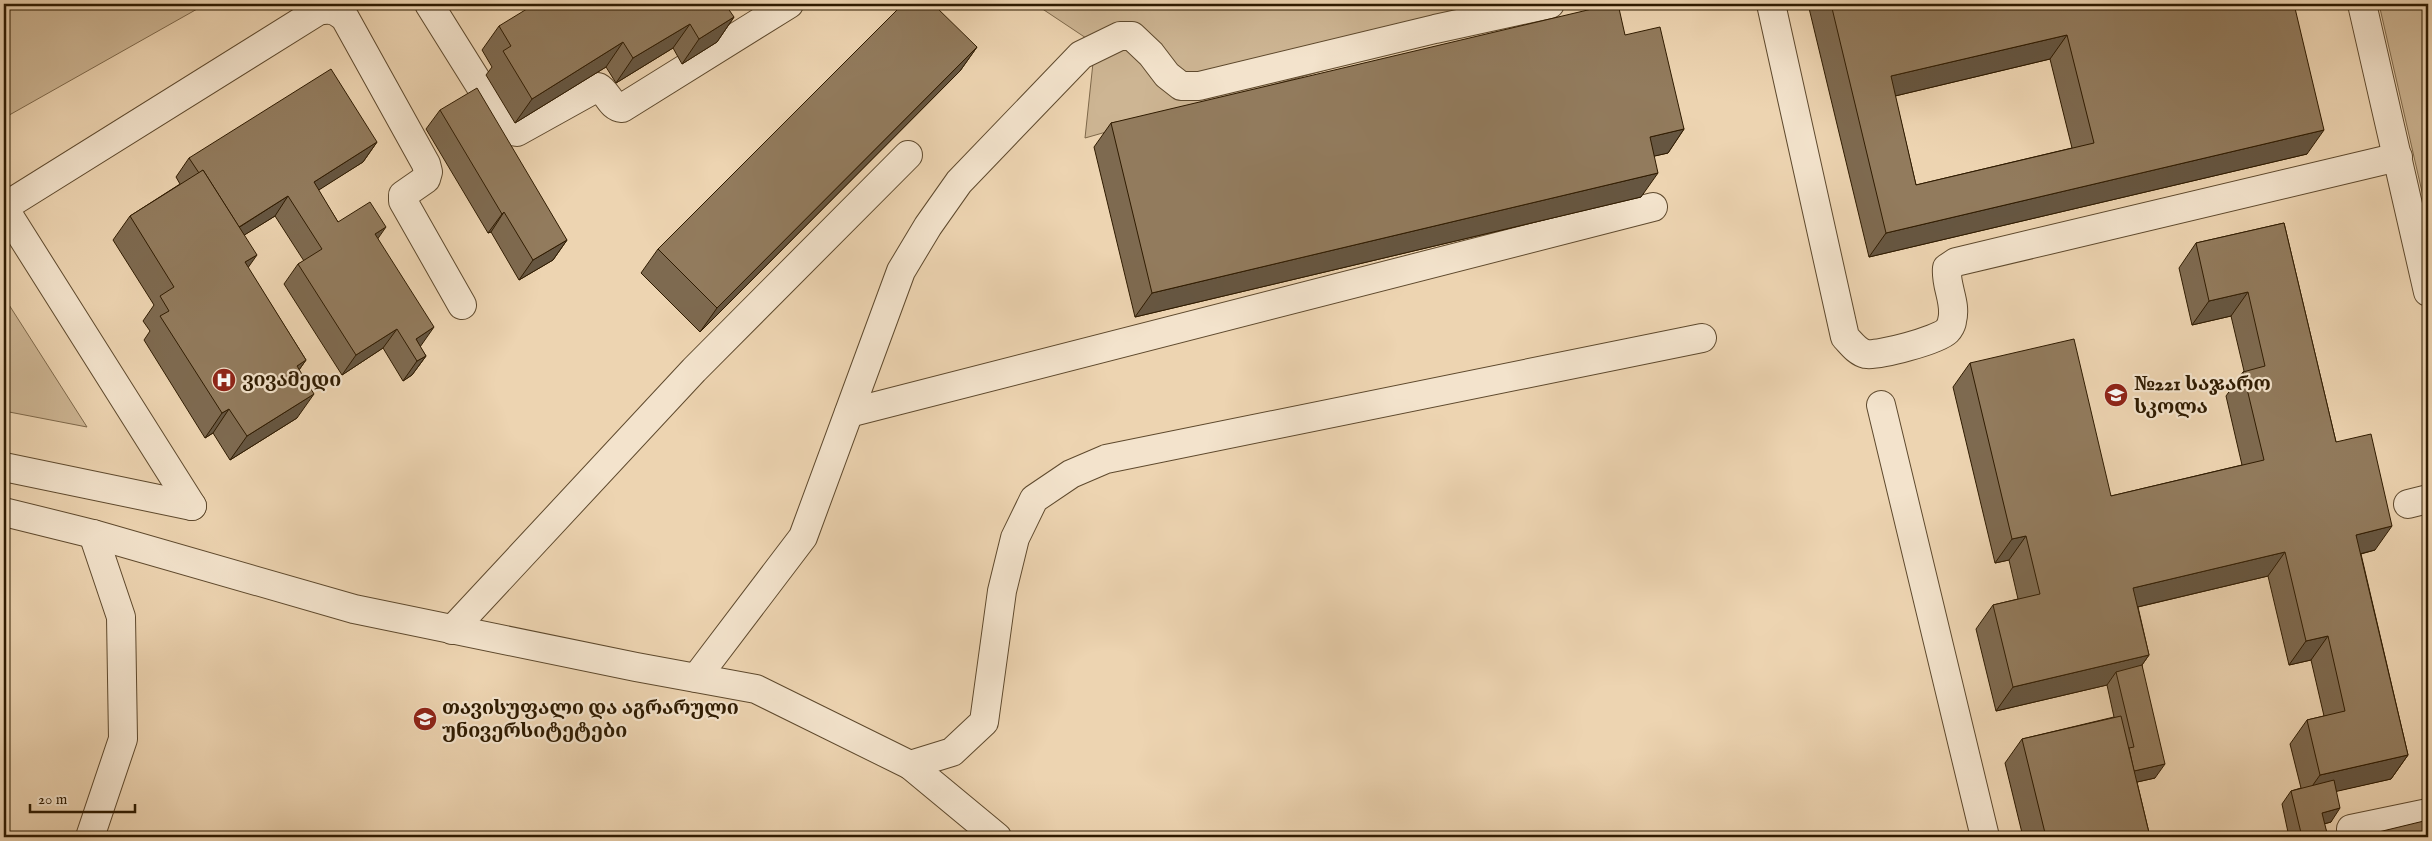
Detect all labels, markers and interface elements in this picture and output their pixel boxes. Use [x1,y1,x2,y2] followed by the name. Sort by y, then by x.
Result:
[211,367,237,393] hospital icon: ვივამედი
[242,368,341,393] place label: ვივამედი
[2134,372,2271,420] place label: №221 საჯარო სკოლა
[2103,382,2129,408] school or university icon: №221 საჯარო სკოლა
[442,696,739,744] place label: თავისუფალი და აგრარული უნივერსიტეტები
[412,706,438,732] school or university icon: თავისუფალი და აგრარული უნივერსიტეტები
[30,781,135,813] scale bar
[38,790,68,809] text: 20 m

